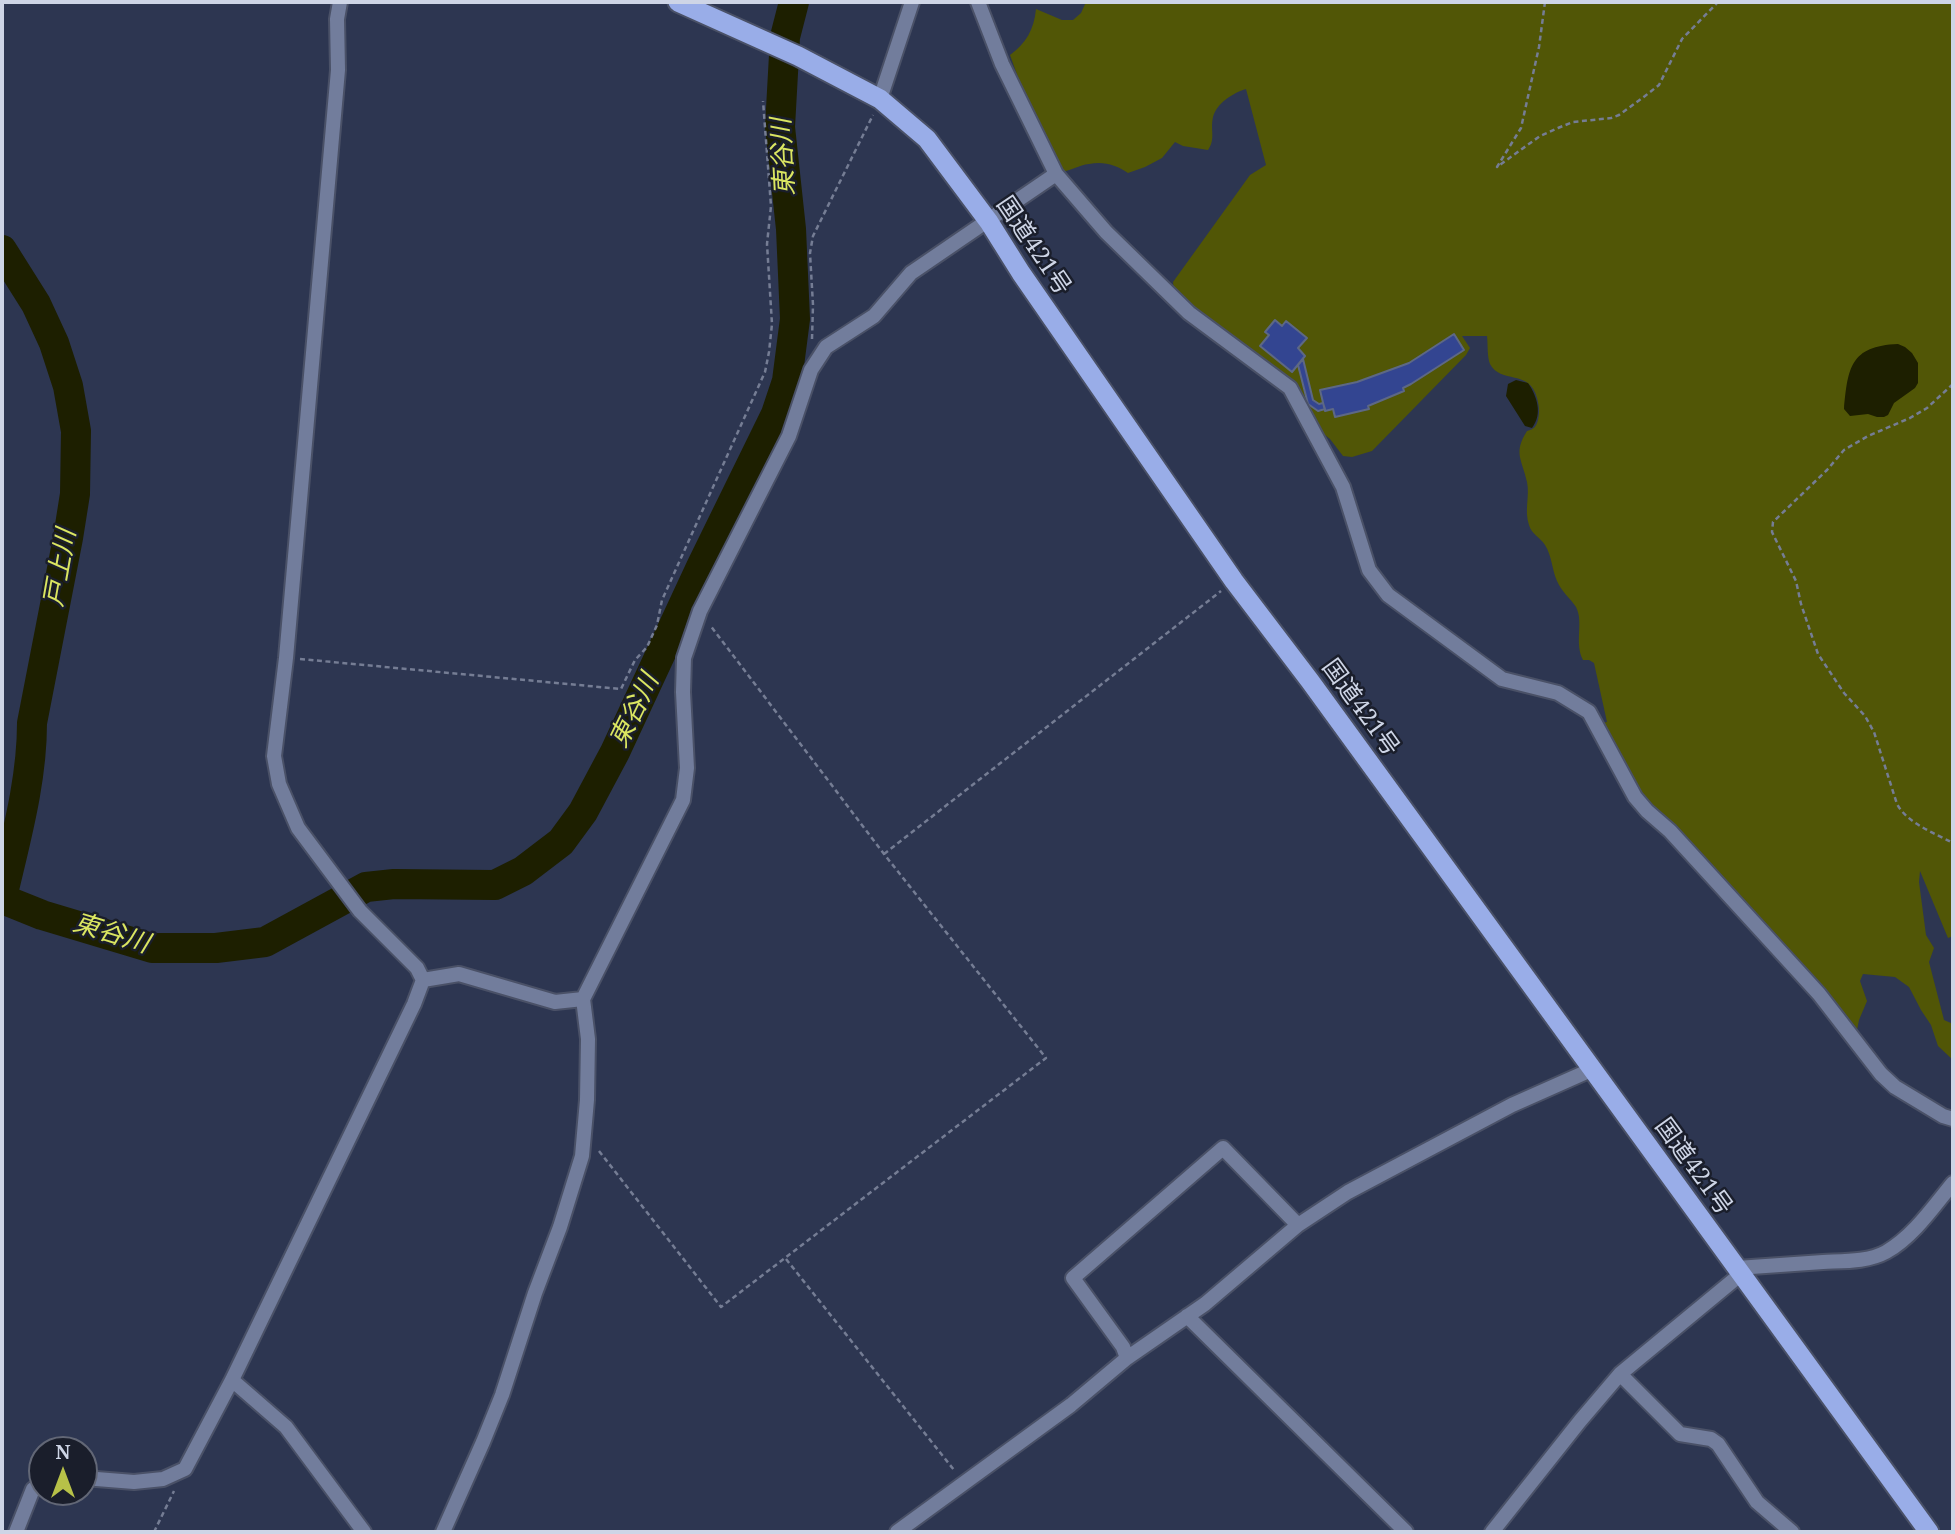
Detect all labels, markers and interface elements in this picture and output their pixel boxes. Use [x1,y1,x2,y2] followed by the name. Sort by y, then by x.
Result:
[766,117,802,197] water label: 東谷川
[990,191,1076,301] street label: 国道421号
[39,527,83,609] water label: 戸上川
[1315,654,1405,762] street label: 国道421号
[604,669,666,753] water label: 東谷川
[69,908,153,960] water label: 東谷川
[1648,1113,1738,1221] street label: 国道421号
[28,1436,98,1506] north arrow
[56,1439,70,1465] text: N

